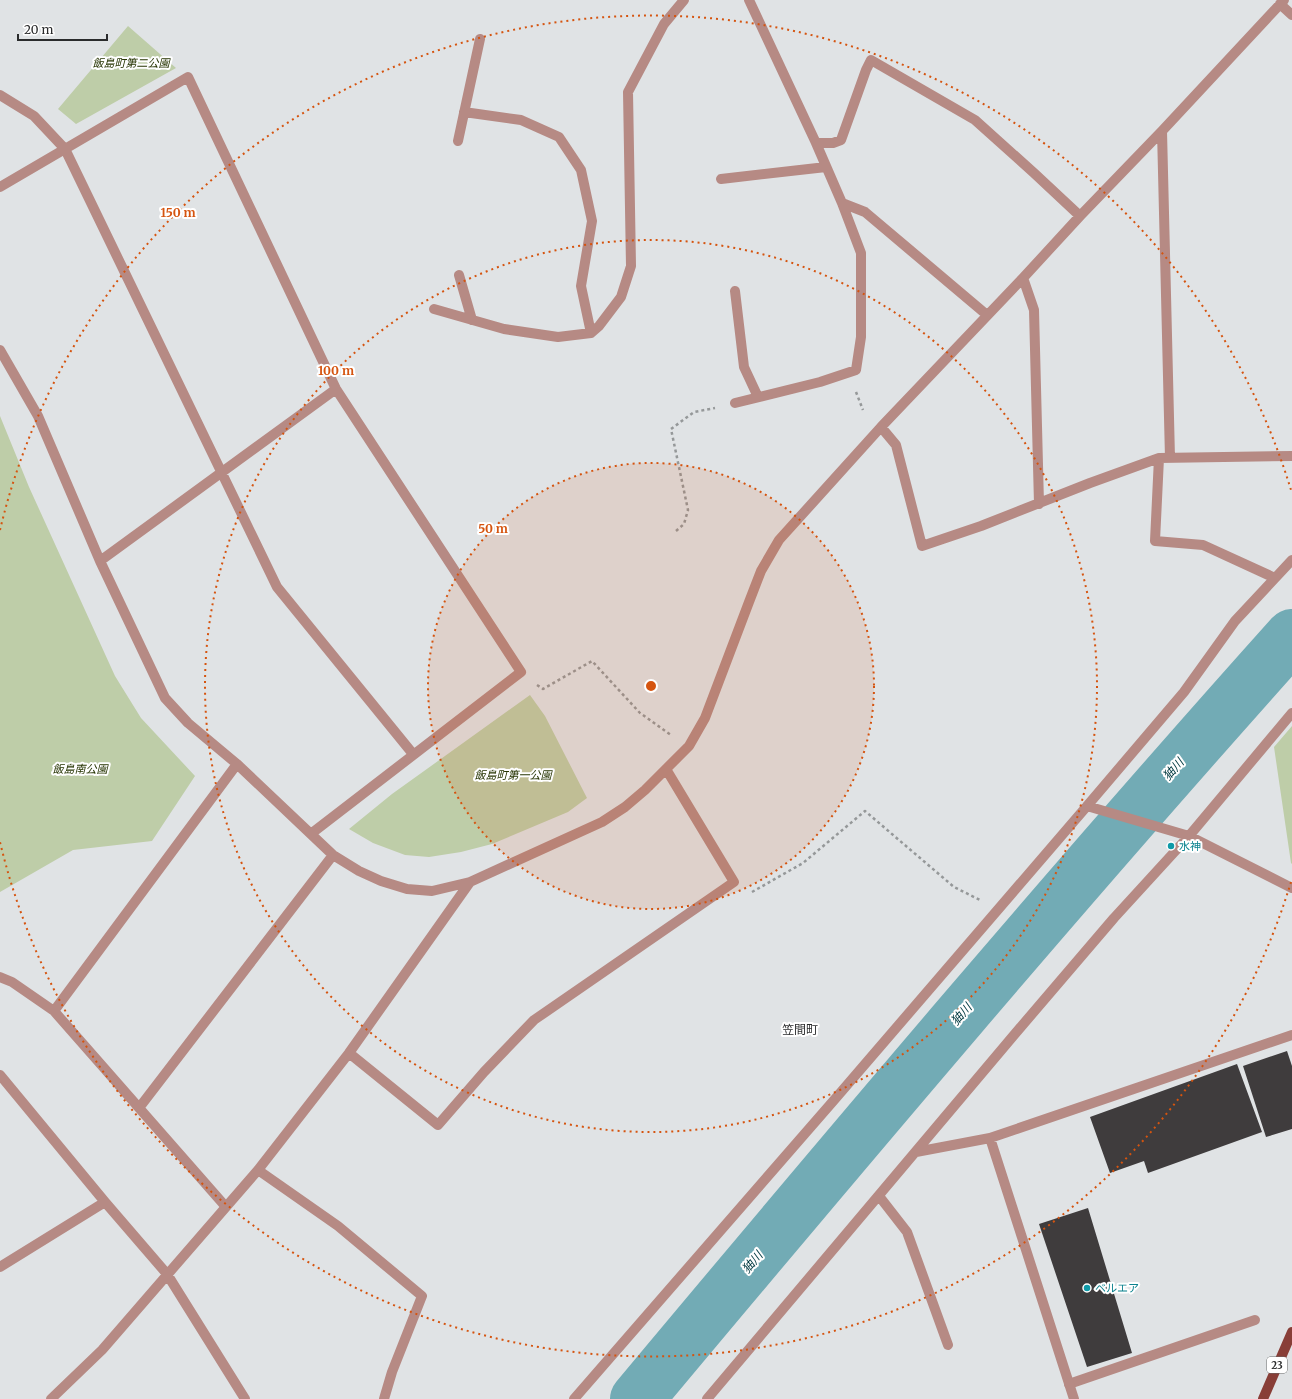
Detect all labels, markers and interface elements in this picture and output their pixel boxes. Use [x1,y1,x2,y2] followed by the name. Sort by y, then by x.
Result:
[18,16,107,42] scale bar
[24,22,53,37] text: 20 m
[93,56,171,70] park label: 飯島町第二公園
[161,205,196,220] text: 150 m
[318,363,354,378] text: 100 m
[478,521,508,536] text: 50 m
[644,679,658,693] centre of rings
[1159,754,1188,783] water label: 㹨川
[53,762,109,776] park label: 飯島南公園
[475,768,553,782] park label: 飯島町第一公園
[1179,839,1201,853] place label: 水神
[1166,841,1176,851] marker: 水神
[947,999,976,1028] water label: 㹨川
[782,1022,818,1037] district label: 笠間町
[739,1246,767,1276] water label: 㹨川
[1095,1281,1139,1295] place label: ベルエア
[1082,1283,1092,1293] marker: ベルエア
[1267,1357,1287,1373] road number: 23

